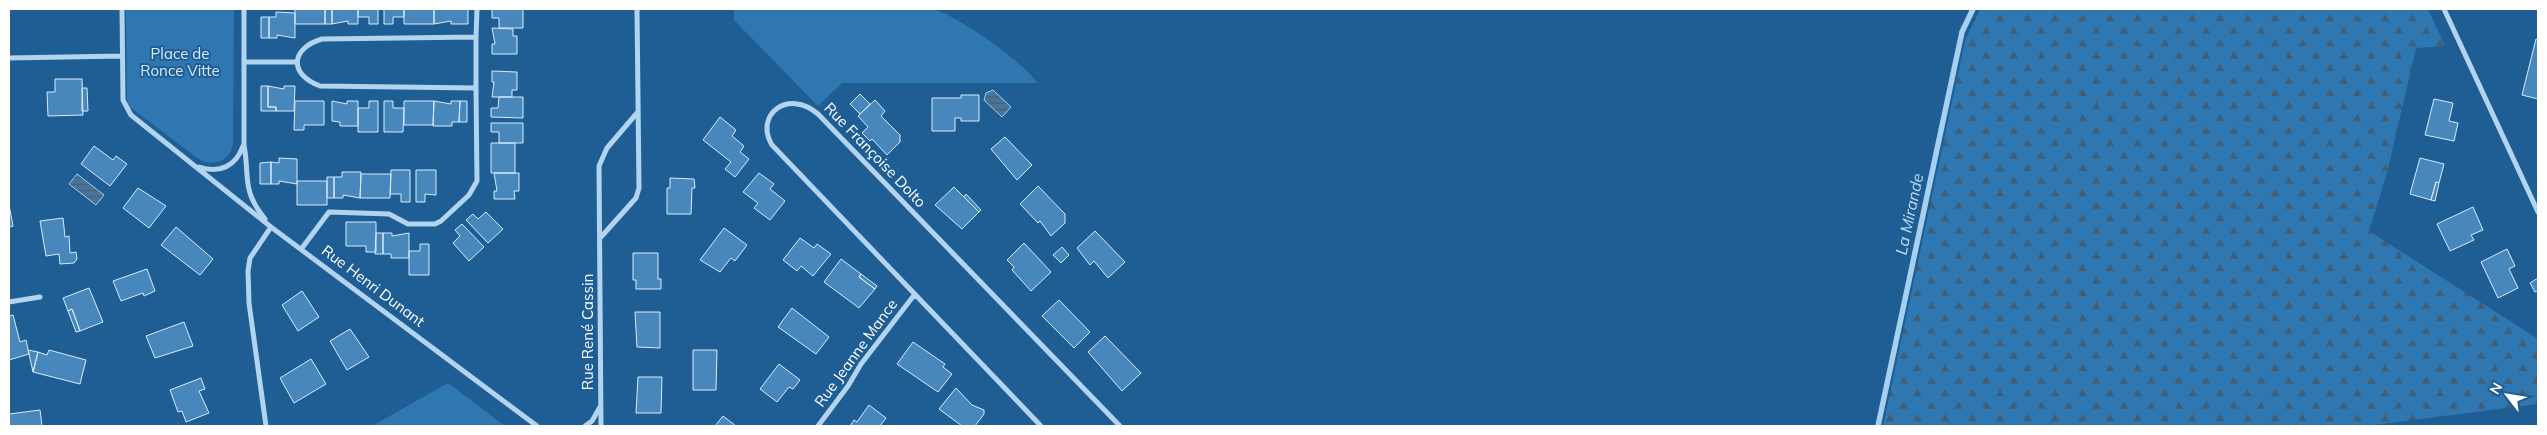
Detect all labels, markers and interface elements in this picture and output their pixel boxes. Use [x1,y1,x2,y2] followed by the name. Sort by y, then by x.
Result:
[140,44,220,80] park label: Place de Ronce Vitte
[820,98,930,211] street label: Rue Françoise Dolto
[1891,171,1927,257] water label: La Mirande
[318,241,429,331] street label: Rue Henri Dunant
[578,274,597,390] street label: Rue René Cassin
[810,295,901,410] street label: Rue Jeanne Mance
[2482,370,2532,420] north arrow
[2485,379,2506,397] text: N

